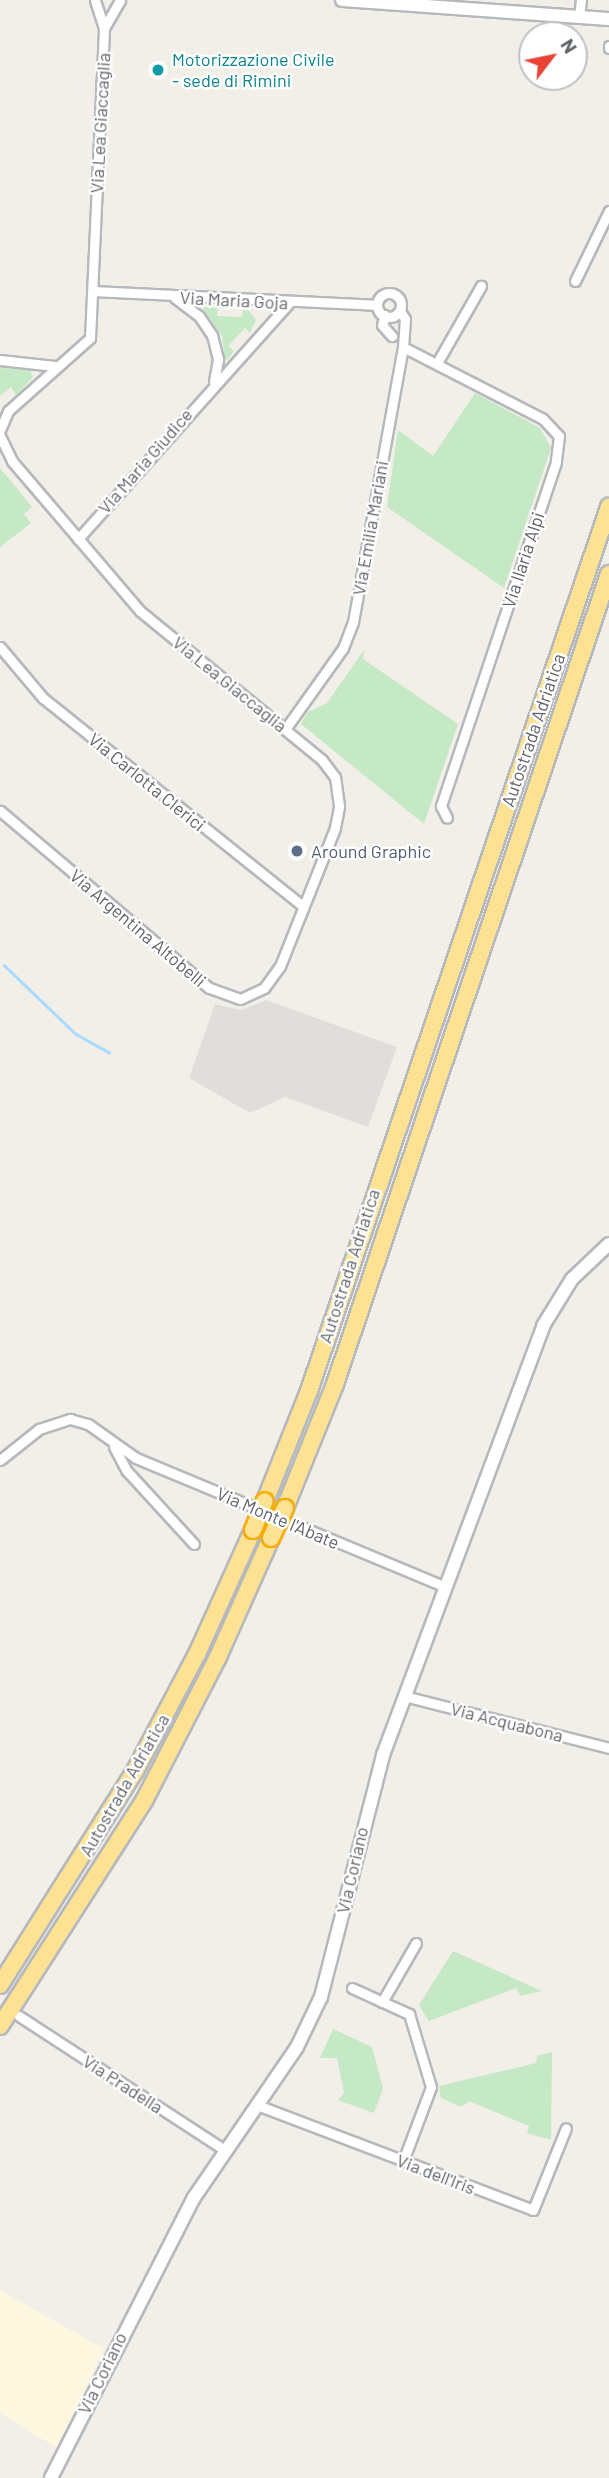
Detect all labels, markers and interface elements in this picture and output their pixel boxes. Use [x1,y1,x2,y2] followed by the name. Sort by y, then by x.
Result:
[518,21,588,91] north arrow
[556,34,583,57] text: N
[172,49,335,92] place label: Motorizzazione Civile - sede di Rimini
[86,52,114,194] street label: Via Lea Giaccaglia
[150,62,166,78] marker: Motorizzazione Civile - sede di Rimini
[179,286,289,314] street label: Via Maria Goja
[93,404,197,518] street label: Via Maria Giudice
[348,459,392,597] street label: Via Emilia Mariani
[497,509,549,611] street label: Via Ilaria Alpi
[169,631,291,737] street label: Via Lea Giaccaglia
[497,651,569,809] street label: Autostrada Adriatica
[84,728,210,836] street label: Via Carlotta Clerici
[311,840,431,862] place label: Around Graphic
[289,843,305,859] marker: Around Graphic
[66,865,210,991] street label: Via Argentina Altobelli
[314,1186,384,1346] street label: Autostrada Adriatica
[213,1482,343,1554] street label: Via Monte l'Abate
[448,1698,566,1746] street label: Via Acquabona
[74,1710,174,1860] street label: Autostrada Adriatica
[332,1824,372,1916] street label: Via Coriano
[79,2050,167,2118] street label: Via Pradella
[394,2149,478,2199] street label: Via dell'Iris
[73,2329,131,2417] street label: Via Coriano

